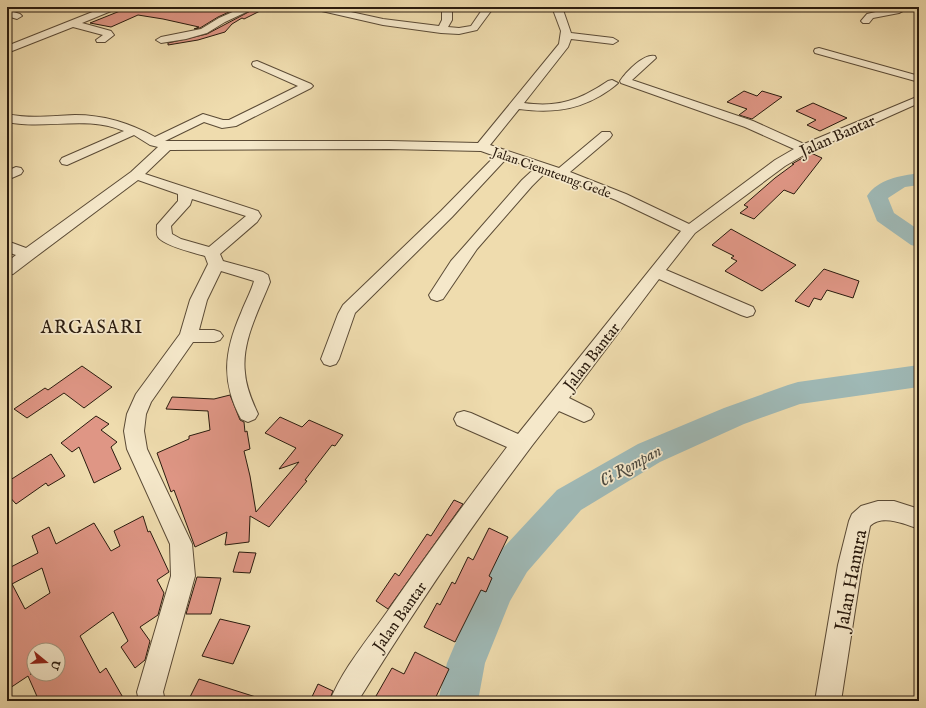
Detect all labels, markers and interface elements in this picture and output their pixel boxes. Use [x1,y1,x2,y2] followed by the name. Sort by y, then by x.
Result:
[795,111,879,163] street label: Jalan Bantar
[488,143,613,203] street label: Jalan Cieunteung Gede
[40,317,143,340] district label: ARGASARI
[559,319,625,397] street label: Jalan Bantar
[596,441,666,492] water label: Ci Rompan
[830,527,874,635] street label: Jalan Hanura
[368,578,432,658] street label: Jalan Bantar
[26,642,66,682] north arrow
[46,657,63,672] text: U

